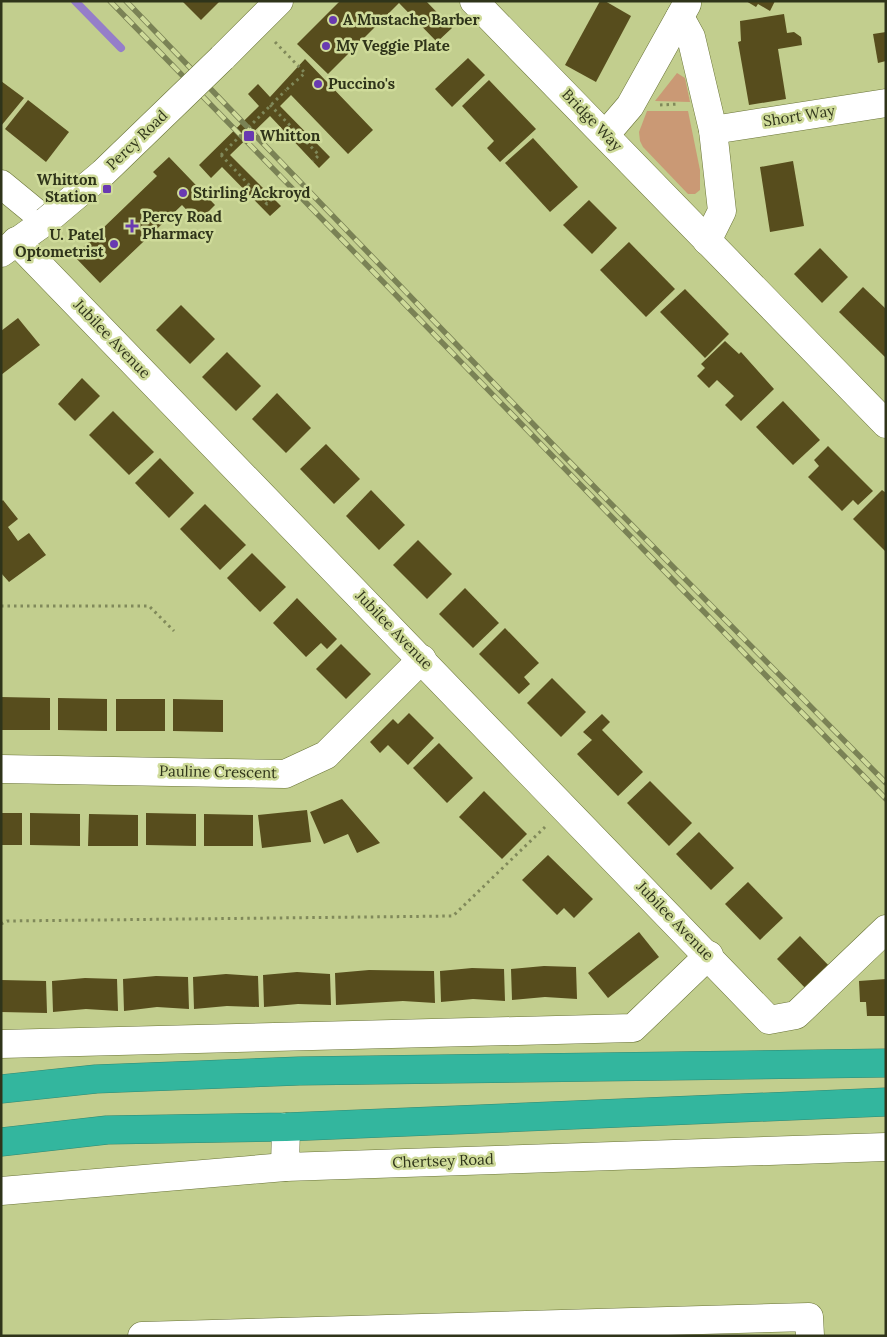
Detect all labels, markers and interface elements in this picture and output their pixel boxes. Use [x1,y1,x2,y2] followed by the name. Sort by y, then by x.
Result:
[343,10,480,29] place label: A Mustache Barber
[327,14,339,26] marker: A Mustache Barber
[336,36,450,55] place label: My Veggie Plate
[320,40,332,52] marker: My Veggie Plate
[328,74,395,93] place label: Puccino's
[312,78,324,90] marker: Puccino's
[558,85,627,155] street label: Bridge Way
[762,100,836,131] street label: Short Way
[102,106,171,174] street label: Percy Road
[260,126,321,145] place label: Whitton
[242,129,256,143] marker: Whitton
[37,170,97,206] place label: Whitton Station
[101,183,113,195] marker: Whitton Station
[193,183,311,202] place label: Stirling Ackroyd
[177,187,189,199] marker: Stirling Ackroyd
[142,207,222,243] place label: Percy Road Pharmacy
[126,220,138,232] marker: Percy Road Pharmacy
[15,225,105,261] place label: U. Patel Optometrist
[108,238,120,250] marker: U. Patel Optometrist
[69,294,155,382] street label: Jubilee Avenue
[351,585,437,673] street label: Jubilee Avenue
[159,761,277,782] street label: Pauline Crescent
[632,876,718,964] street label: Jubilee Avenue
[392,1149,494,1172] street label: Chertsey Road

